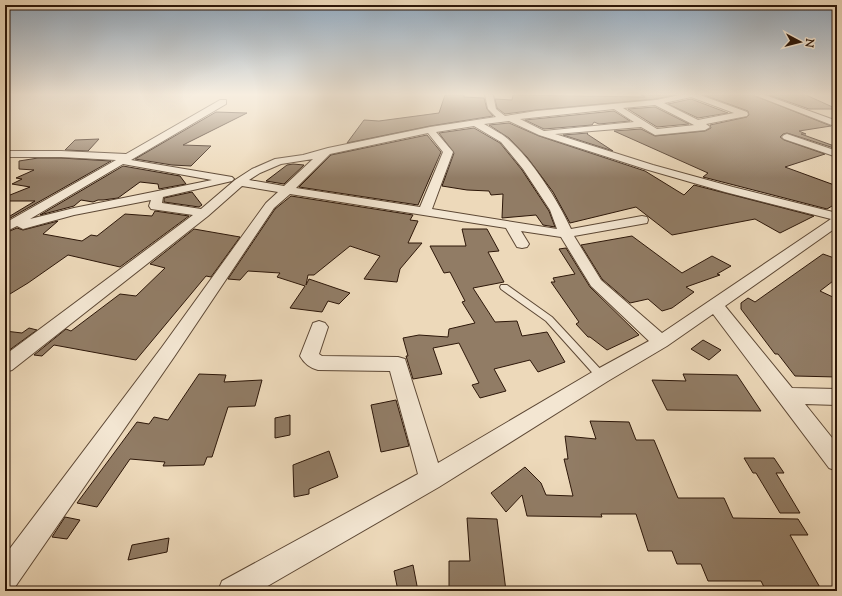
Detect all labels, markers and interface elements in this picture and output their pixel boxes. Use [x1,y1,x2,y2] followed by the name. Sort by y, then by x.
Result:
[780,22,820,62] north arrow
[800,37,818,49] text: N

